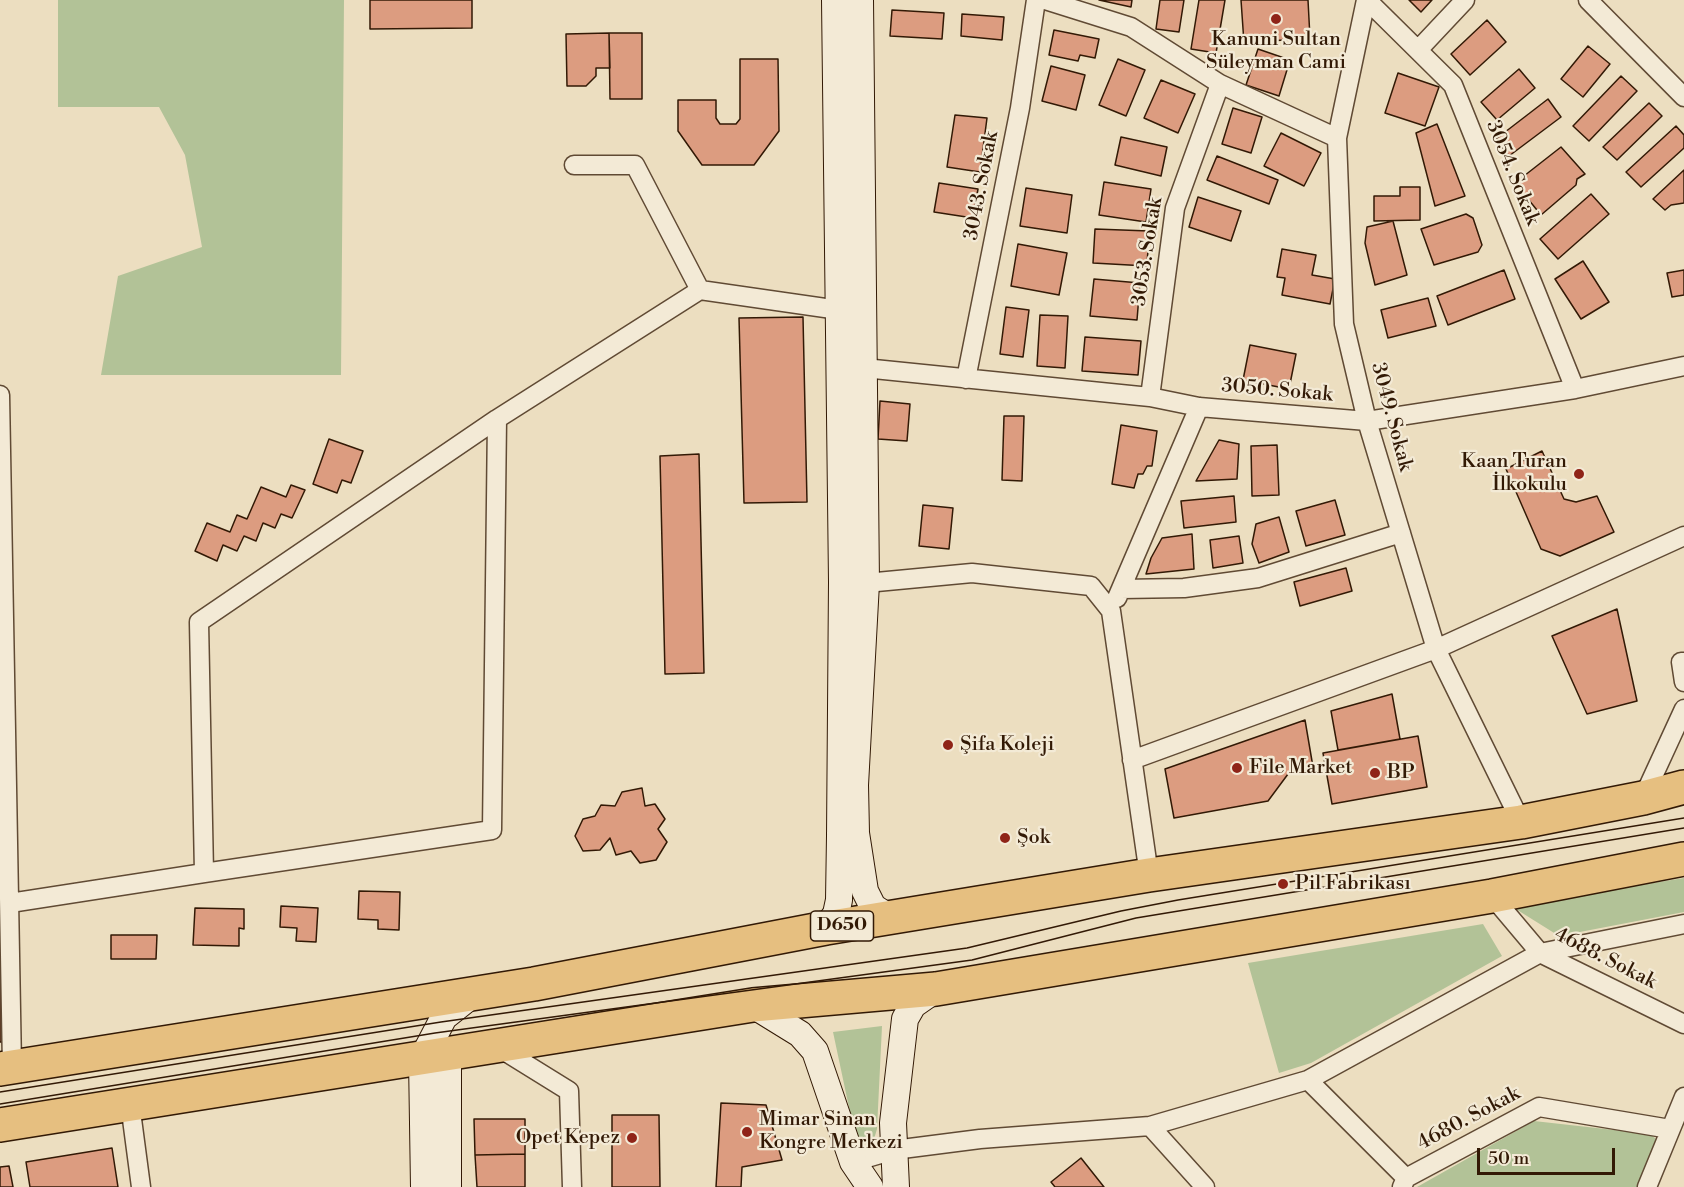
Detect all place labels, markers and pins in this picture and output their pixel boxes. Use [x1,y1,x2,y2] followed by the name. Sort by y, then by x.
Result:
[1269,12,1283,26] marker: Kanuni Sultan Süleyman Cami
[1206,28,1346,75] place label: Kanuni Sultan Süleyman Cami
[1461,450,1567,497] place label: Kaan Turan İlkokulu
[1572,467,1586,481] marker: Kaan Turan İlkokulu
[960,733,1054,757] place label: Şifa Koleji
[941,738,955,752] marker: Şifa Koleji
[1249,756,1352,780] place label: File Market
[1230,761,1244,775] marker: File Market
[1387,761,1415,785] place label: BP
[1368,766,1382,780] marker: BP
[1017,826,1050,850] place label: Şok
[998,831,1012,845] marker: Şok
[1295,872,1411,896] place label: Pil Fabrikası
[1276,877,1290,891] marker: Pil Fabrikası
[759,1108,903,1155] place label: Mimar Sinan Kongre Merkezi
[740,1125,754,1139] marker: Mimar Sinan Kongre Merkezi
[516,1126,620,1150] place label: Opet Kepez
[625,1131,639,1145] marker: Opet Kepez

